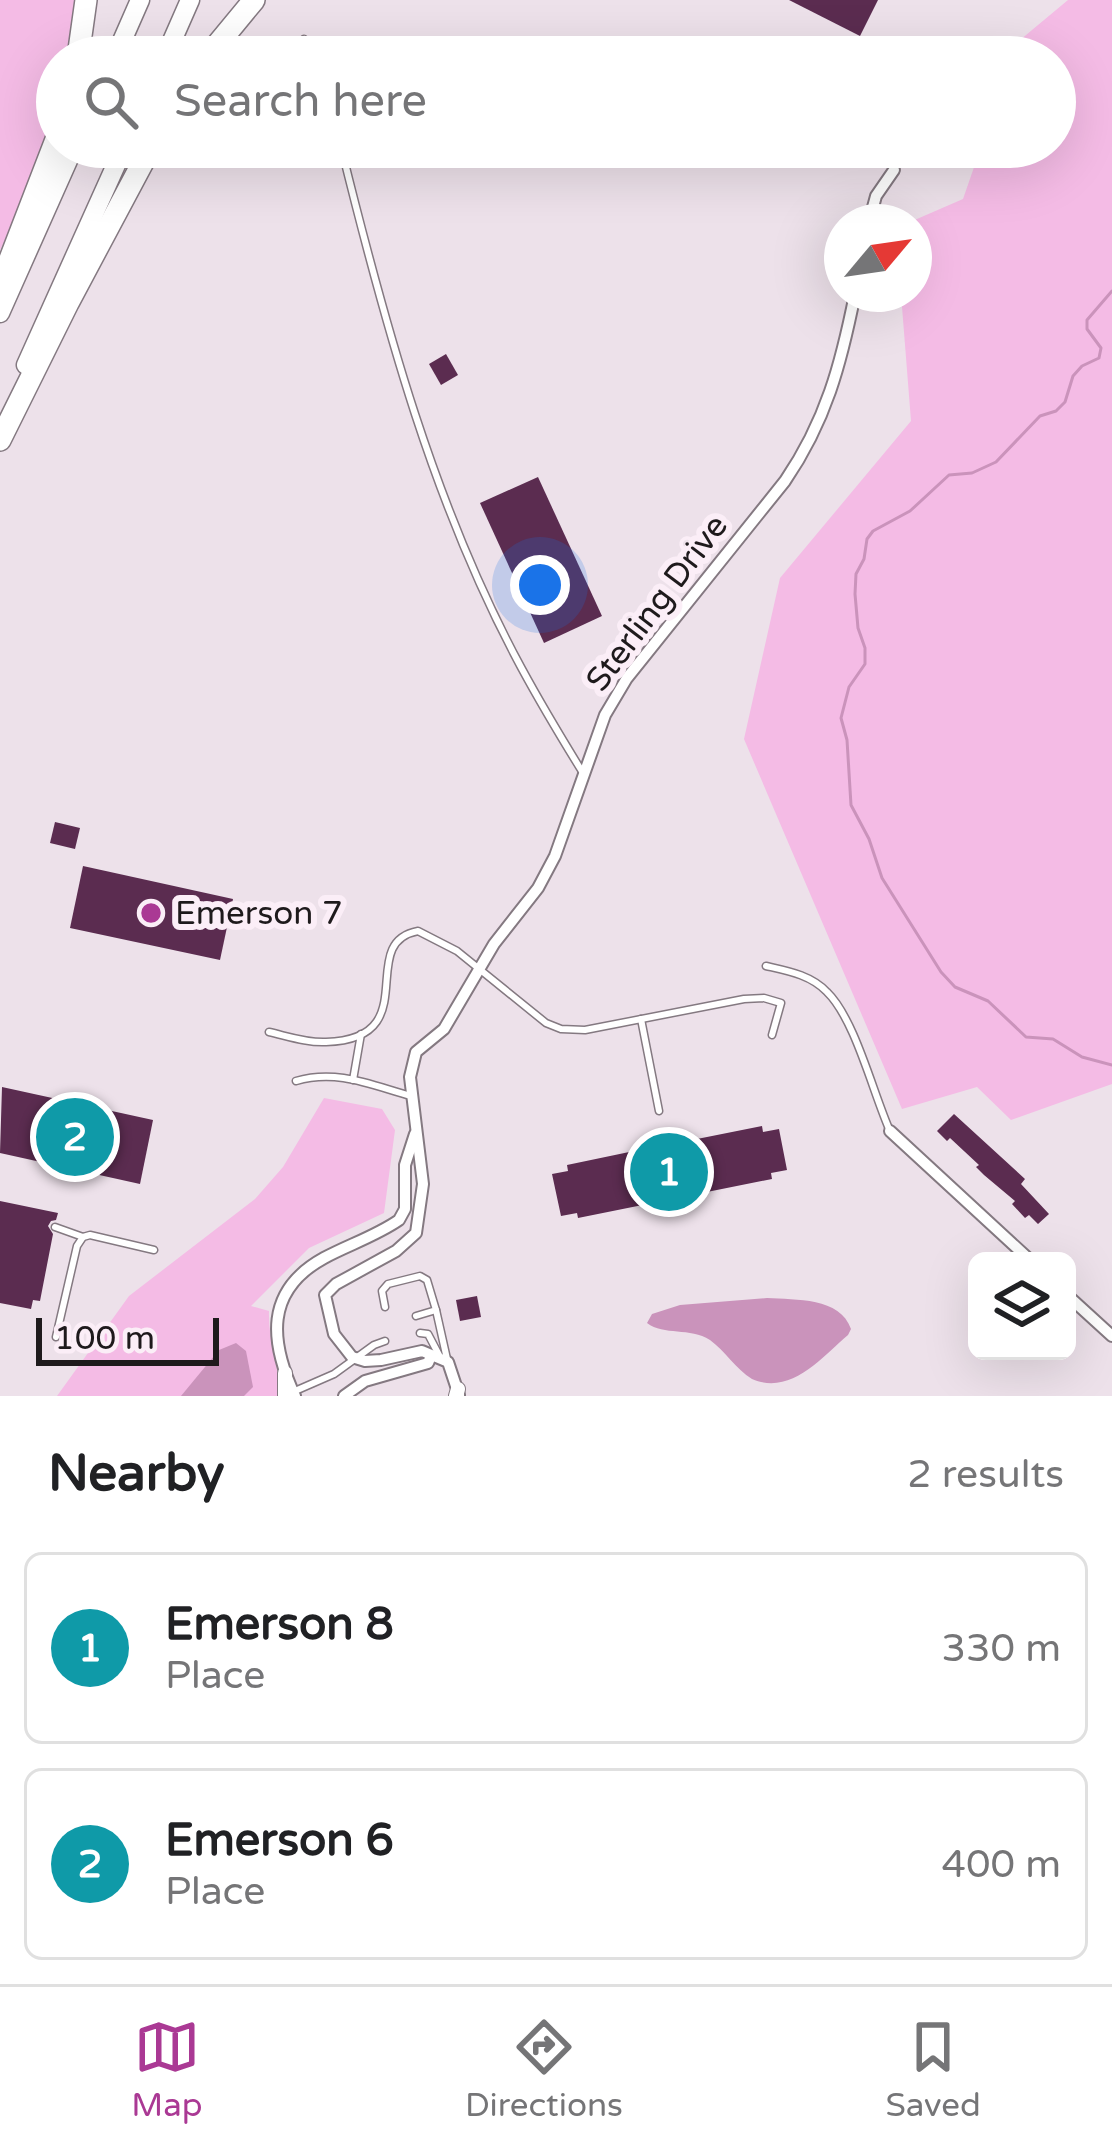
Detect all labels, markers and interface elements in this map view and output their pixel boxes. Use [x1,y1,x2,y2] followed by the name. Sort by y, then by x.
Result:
[36,36,1076,168] search box
[78,69,144,135] icon: search
[174,75,427,129] text: Search here
[824,204,932,312] north arrow
[578,507,736,699] street label: Sterling Drive
[510,555,570,615] your location
[175,894,343,933] place label: Emerson 7
[138,900,164,926] marker: Emerson 7
[36,1092,114,1182] pin: 2
[630,1127,708,1217] pin: 1
[968,1252,1076,1360] map controls
[968,1252,1076,1360] button: layers
[36,1312,219,1365] scale bar
[54,1319,155,1358] text: 100 m
[48,1443,225,1505] text: Nearby
[907,1451,1064,1498] text: 2 results
[165,1598,394,1652] text: Emerson 8
[78,1625,102,1672] text: 1
[942,1625,1061,1672] text: 330 m
[165,1652,265,1699] text: Place
[165,1814,394,1868] text: Emerson 6
[78,1841,102,1888] text: 2
[942,1841,1061,1888] text: 400 m
[165,1868,265,1915] text: Place
[131,2014,203,2125] tab: Map
[465,2014,623,2125] tab: Directions
[885,2014,981,2125] tab: Saved

